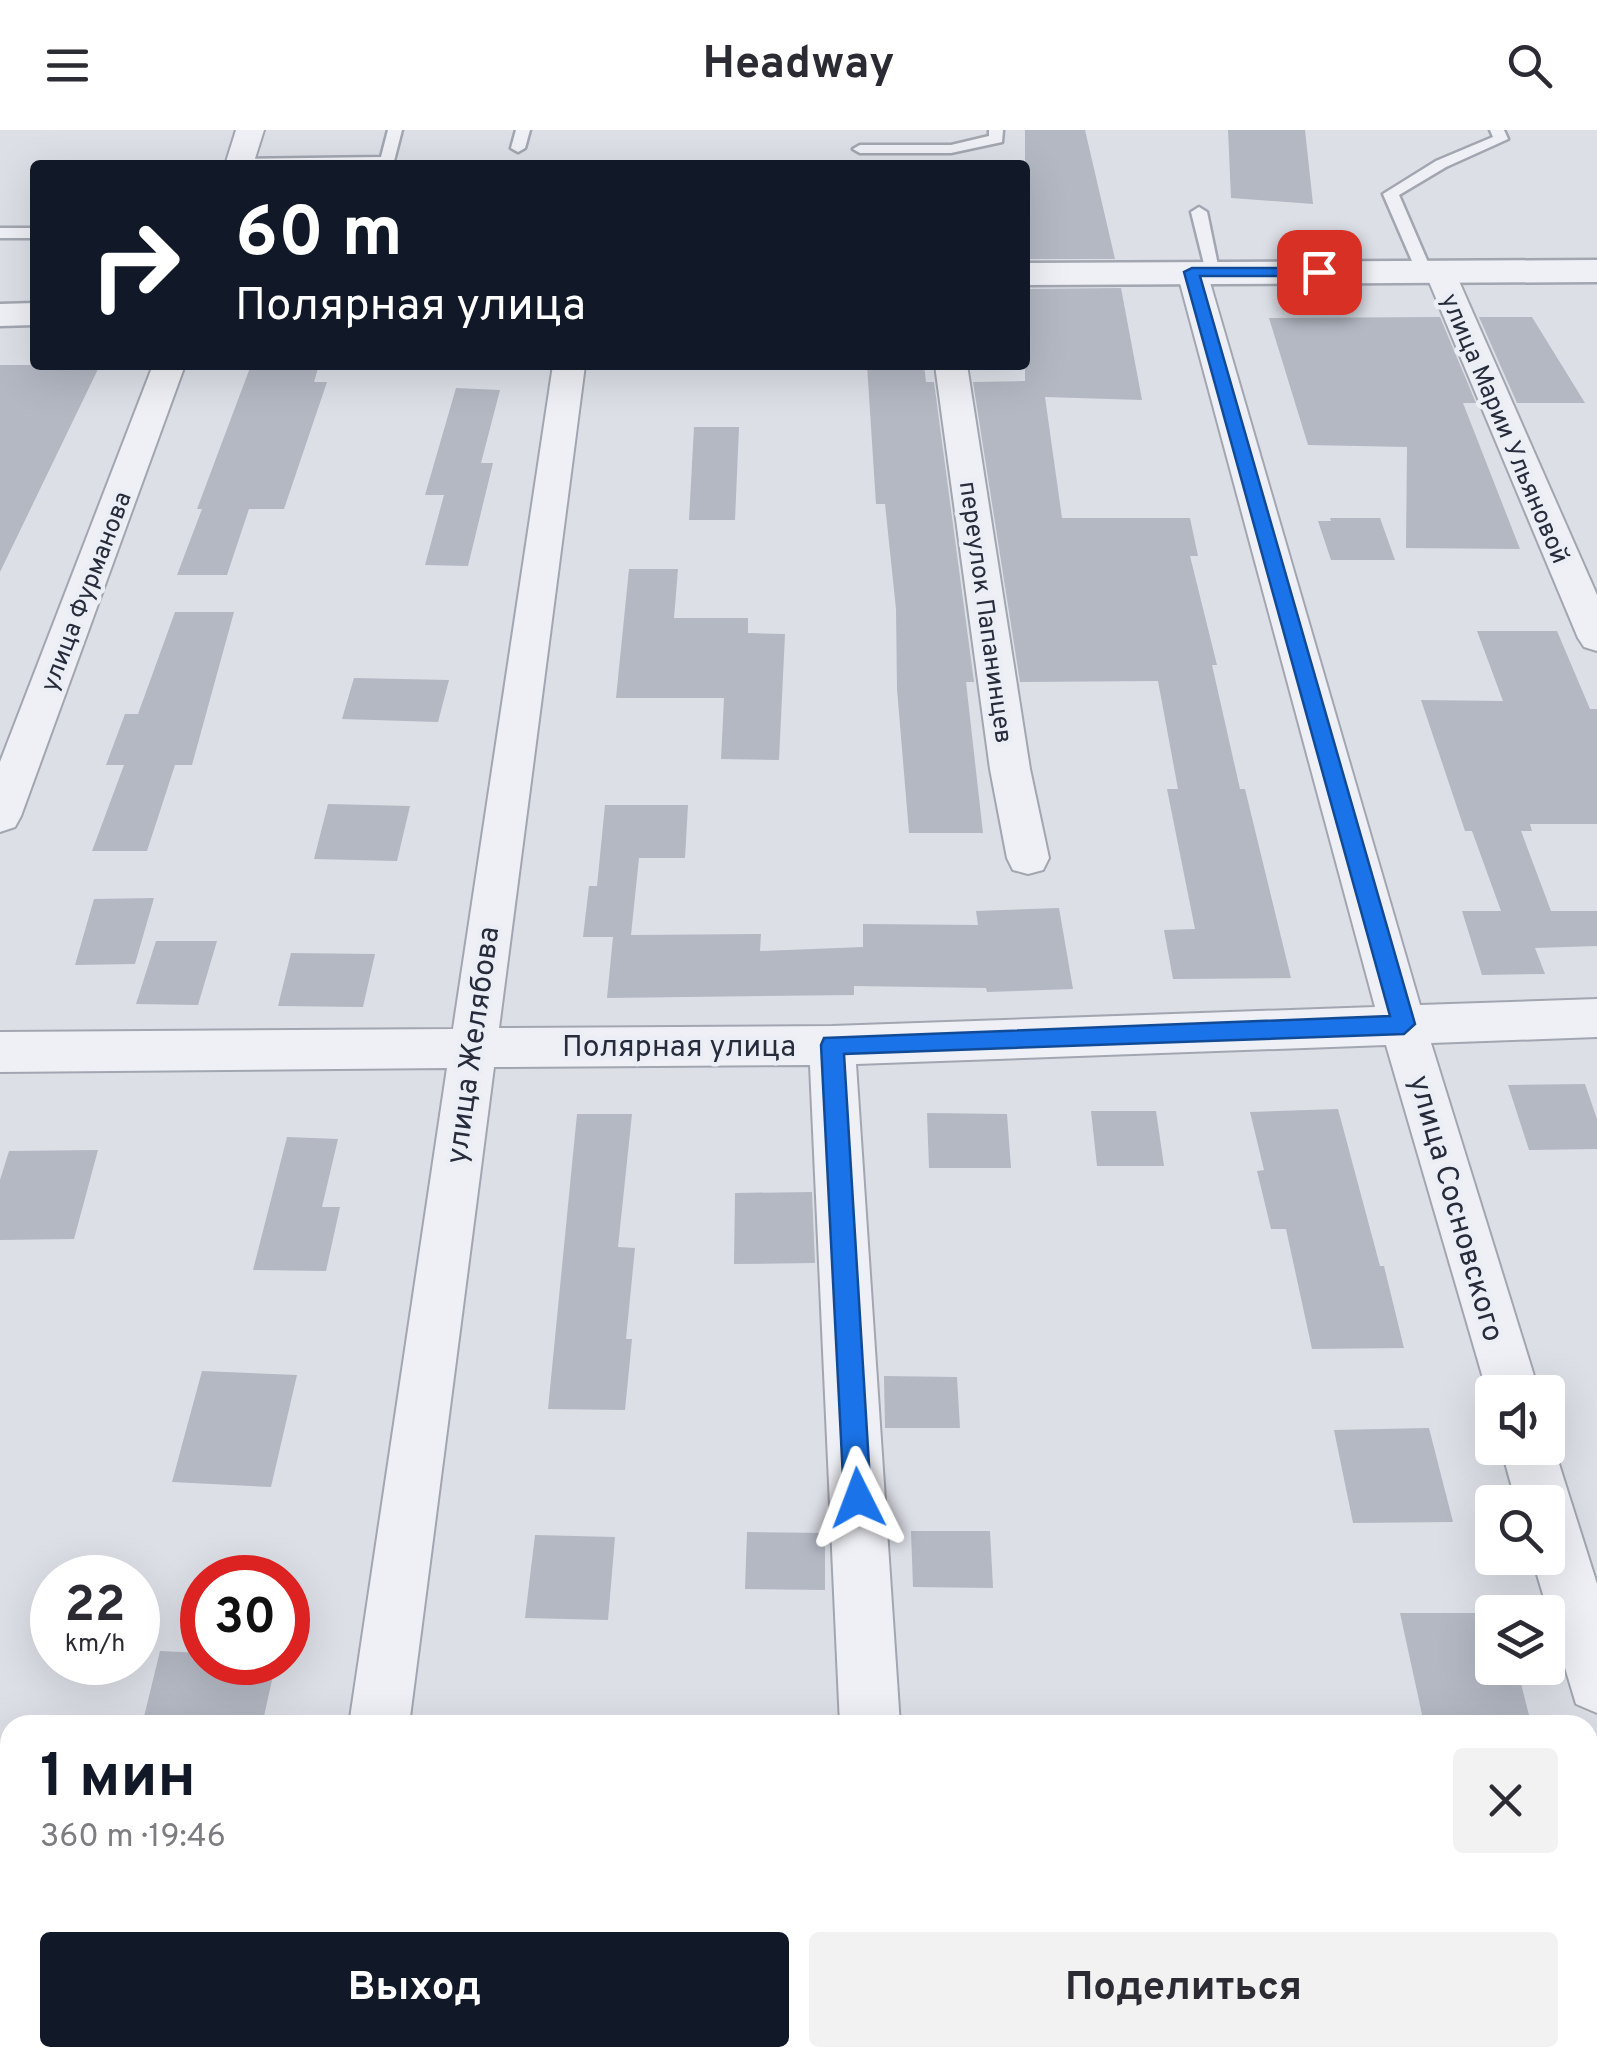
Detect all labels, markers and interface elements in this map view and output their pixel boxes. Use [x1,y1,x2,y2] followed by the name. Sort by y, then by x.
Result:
[702,37,895,94] text: Headway
[40,38,95,93] icon: menu
[1502,38,1557,93] icon: search
[235,192,403,281] text: 60 m
[70,200,200,330] icon: right
[1277,230,1362,315] pin
[1292,245,1347,300] icon: arrive
[235,279,586,336] text: Полярная улица
[1432,289,1575,569] street label: улица Марии Ульяновой
[950,479,1018,745] street label: переулок Папанинцев
[35,488,141,697] street label: улица Фурманова
[439,924,509,1167] street label: улица Желябова
[562,1030,796,1067] street label: Полярная улица
[1399,1071,1510,1346] street label: улица Сосновского
[1475,1375,1565,1685] map controls
[1475,1375,1565,1465] button: sound
[806,1446,910,1550] position arrow
[1475,1485,1565,1575] button: search
[180,1555,310,1685] speed limit sign: 30
[64,1576,126,1639] text: 22
[1475,1595,1565,1685] button: layers
[65,1629,125,1661] text: km/h
[40,1742,196,1818] text: 1 мин
[1453,1748,1558,1853] button: close
[40,1818,226,1858] text: 360 m · 19:46
[40,1932,789,2047] button: Выход
[809,1932,1558,2047] button: Поделиться

